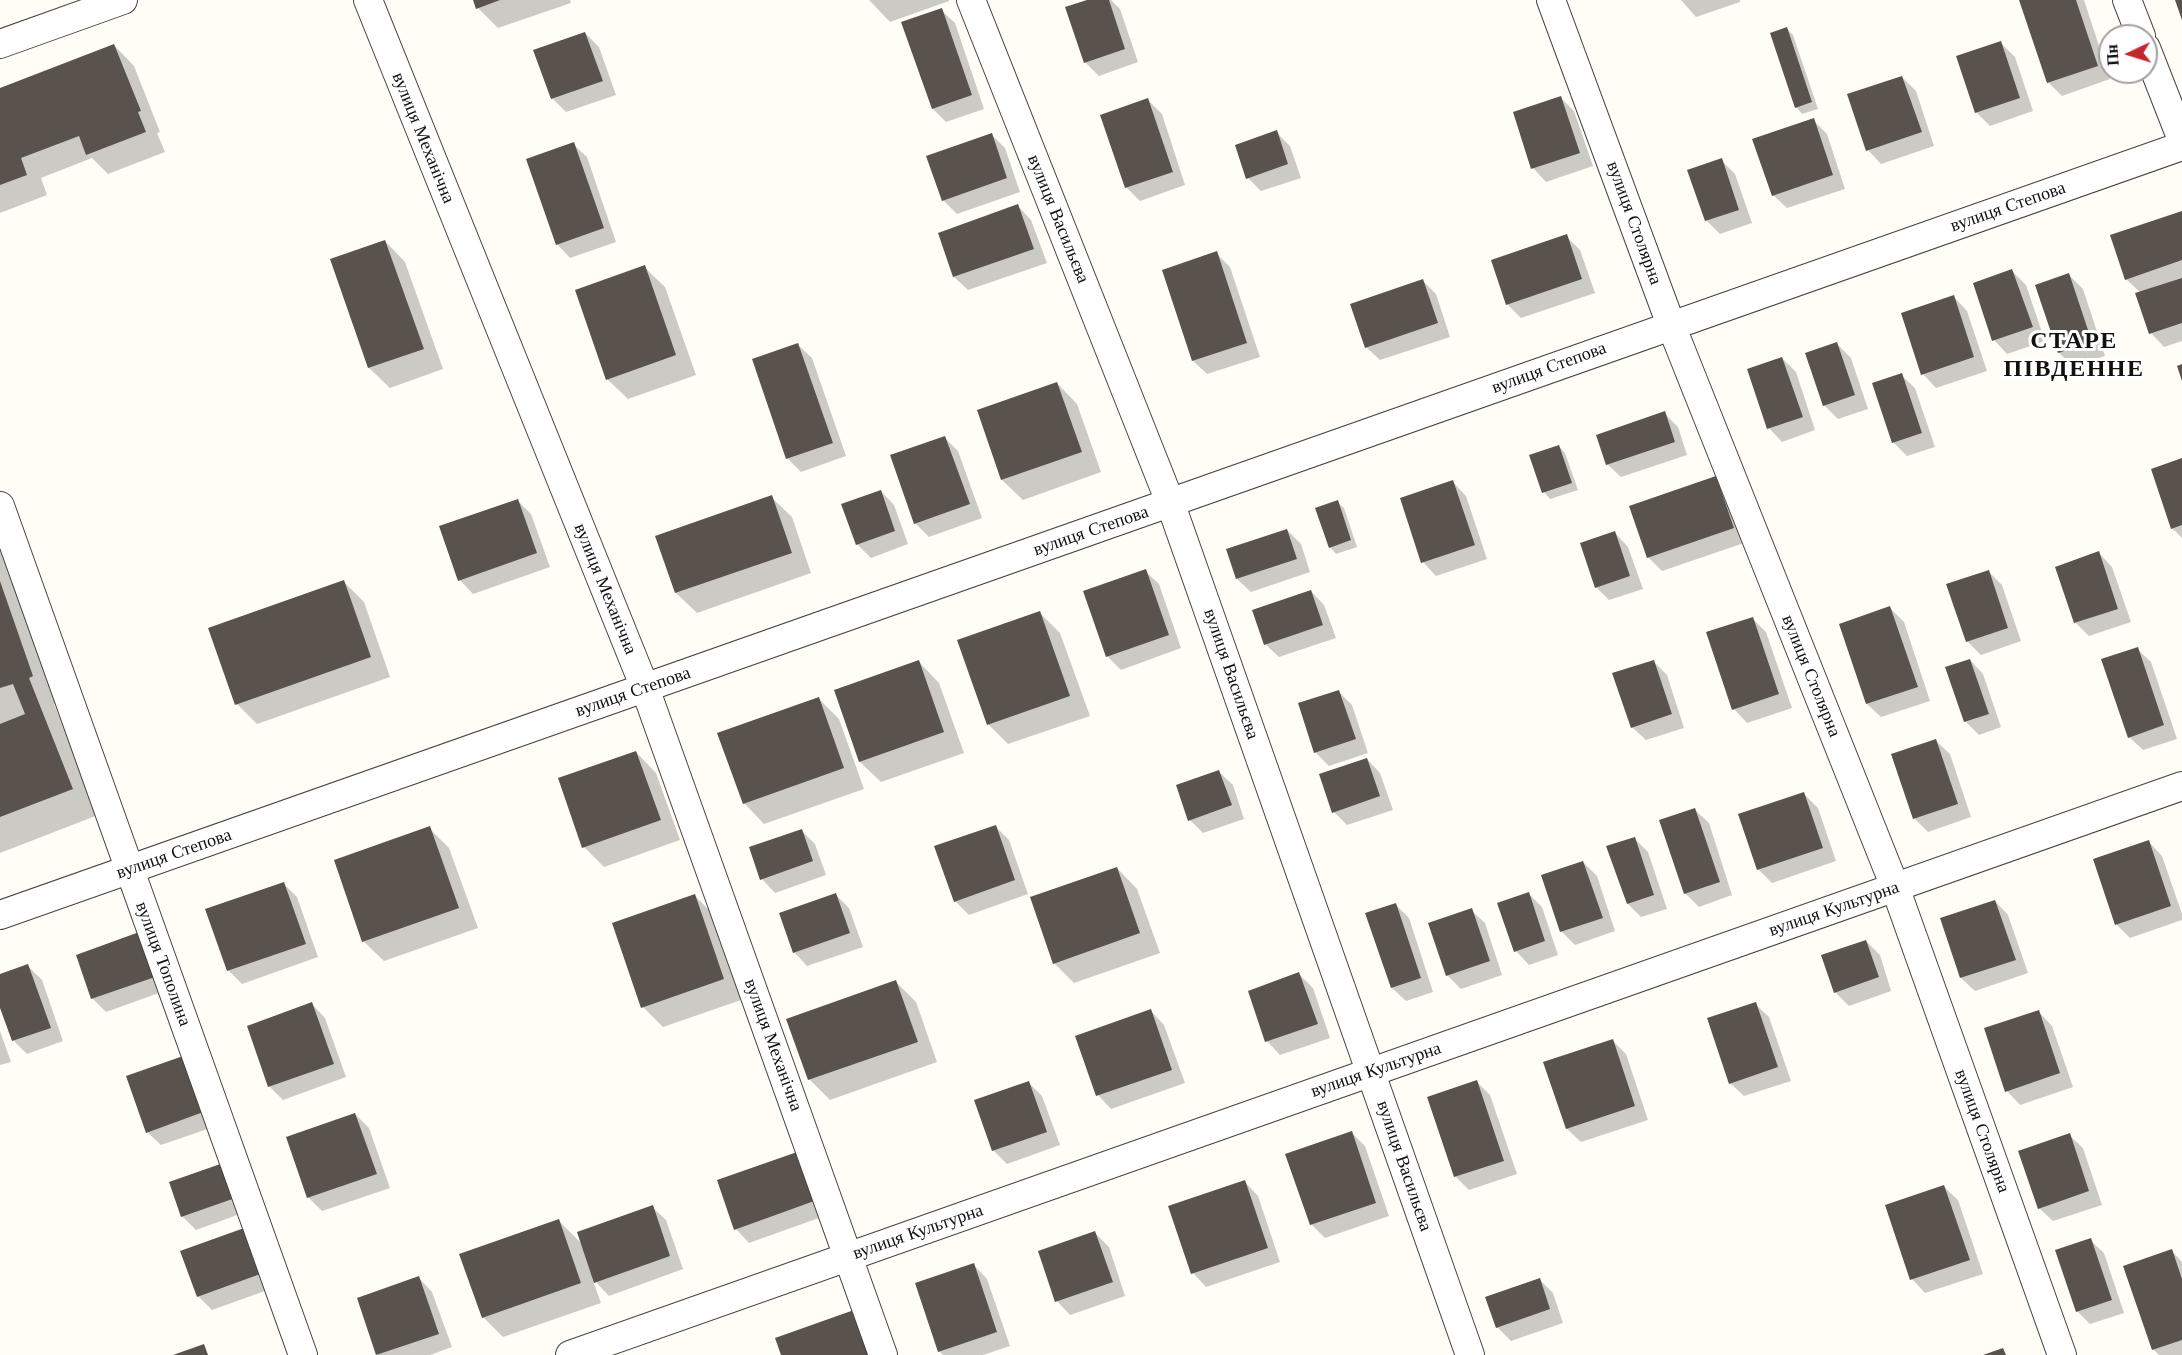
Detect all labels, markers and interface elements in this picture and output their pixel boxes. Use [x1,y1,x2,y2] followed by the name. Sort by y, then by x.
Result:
[2098,24,2158,84] north arrow
[2101,44,2123,67] text: Пн
[387,69,459,207] street label: вулиця Механічна
[1022,152,1094,286] street label: вулиця Васильєва
[1602,158,1666,288] street label: вулиця Столярна
[1948,177,2068,237] street label: вулиця Степова
[2004,327,2144,383] district label: СТАРЕ ПІВДЕННЕ
[1489,337,1609,399] street label: вулиця Степова
[1031,501,1151,561] street label: вулиця Степова
[569,520,641,658] street label: вулиця Механічна
[1199,606,1263,742] street label: вулиця Васильєва
[1777,612,1845,740] street label: вулиця Столярна
[573,662,693,722] street label: вулиця Степова
[114,824,234,884] street label: вулиця Степова
[1766,877,1902,941] street label: вулиця Культурна
[130,899,196,1029] street label: вулиця Тополина
[739,976,807,1114] street label: вулиця Механічна
[1308,1038,1444,1102] street label: вулиця Культурна
[1950,1066,2014,1196] street label: вулиця Столярна
[1372,1098,1436,1234] street label: вулиця Васильєва
[850,1200,986,1264] street label: вулиця Культурна

